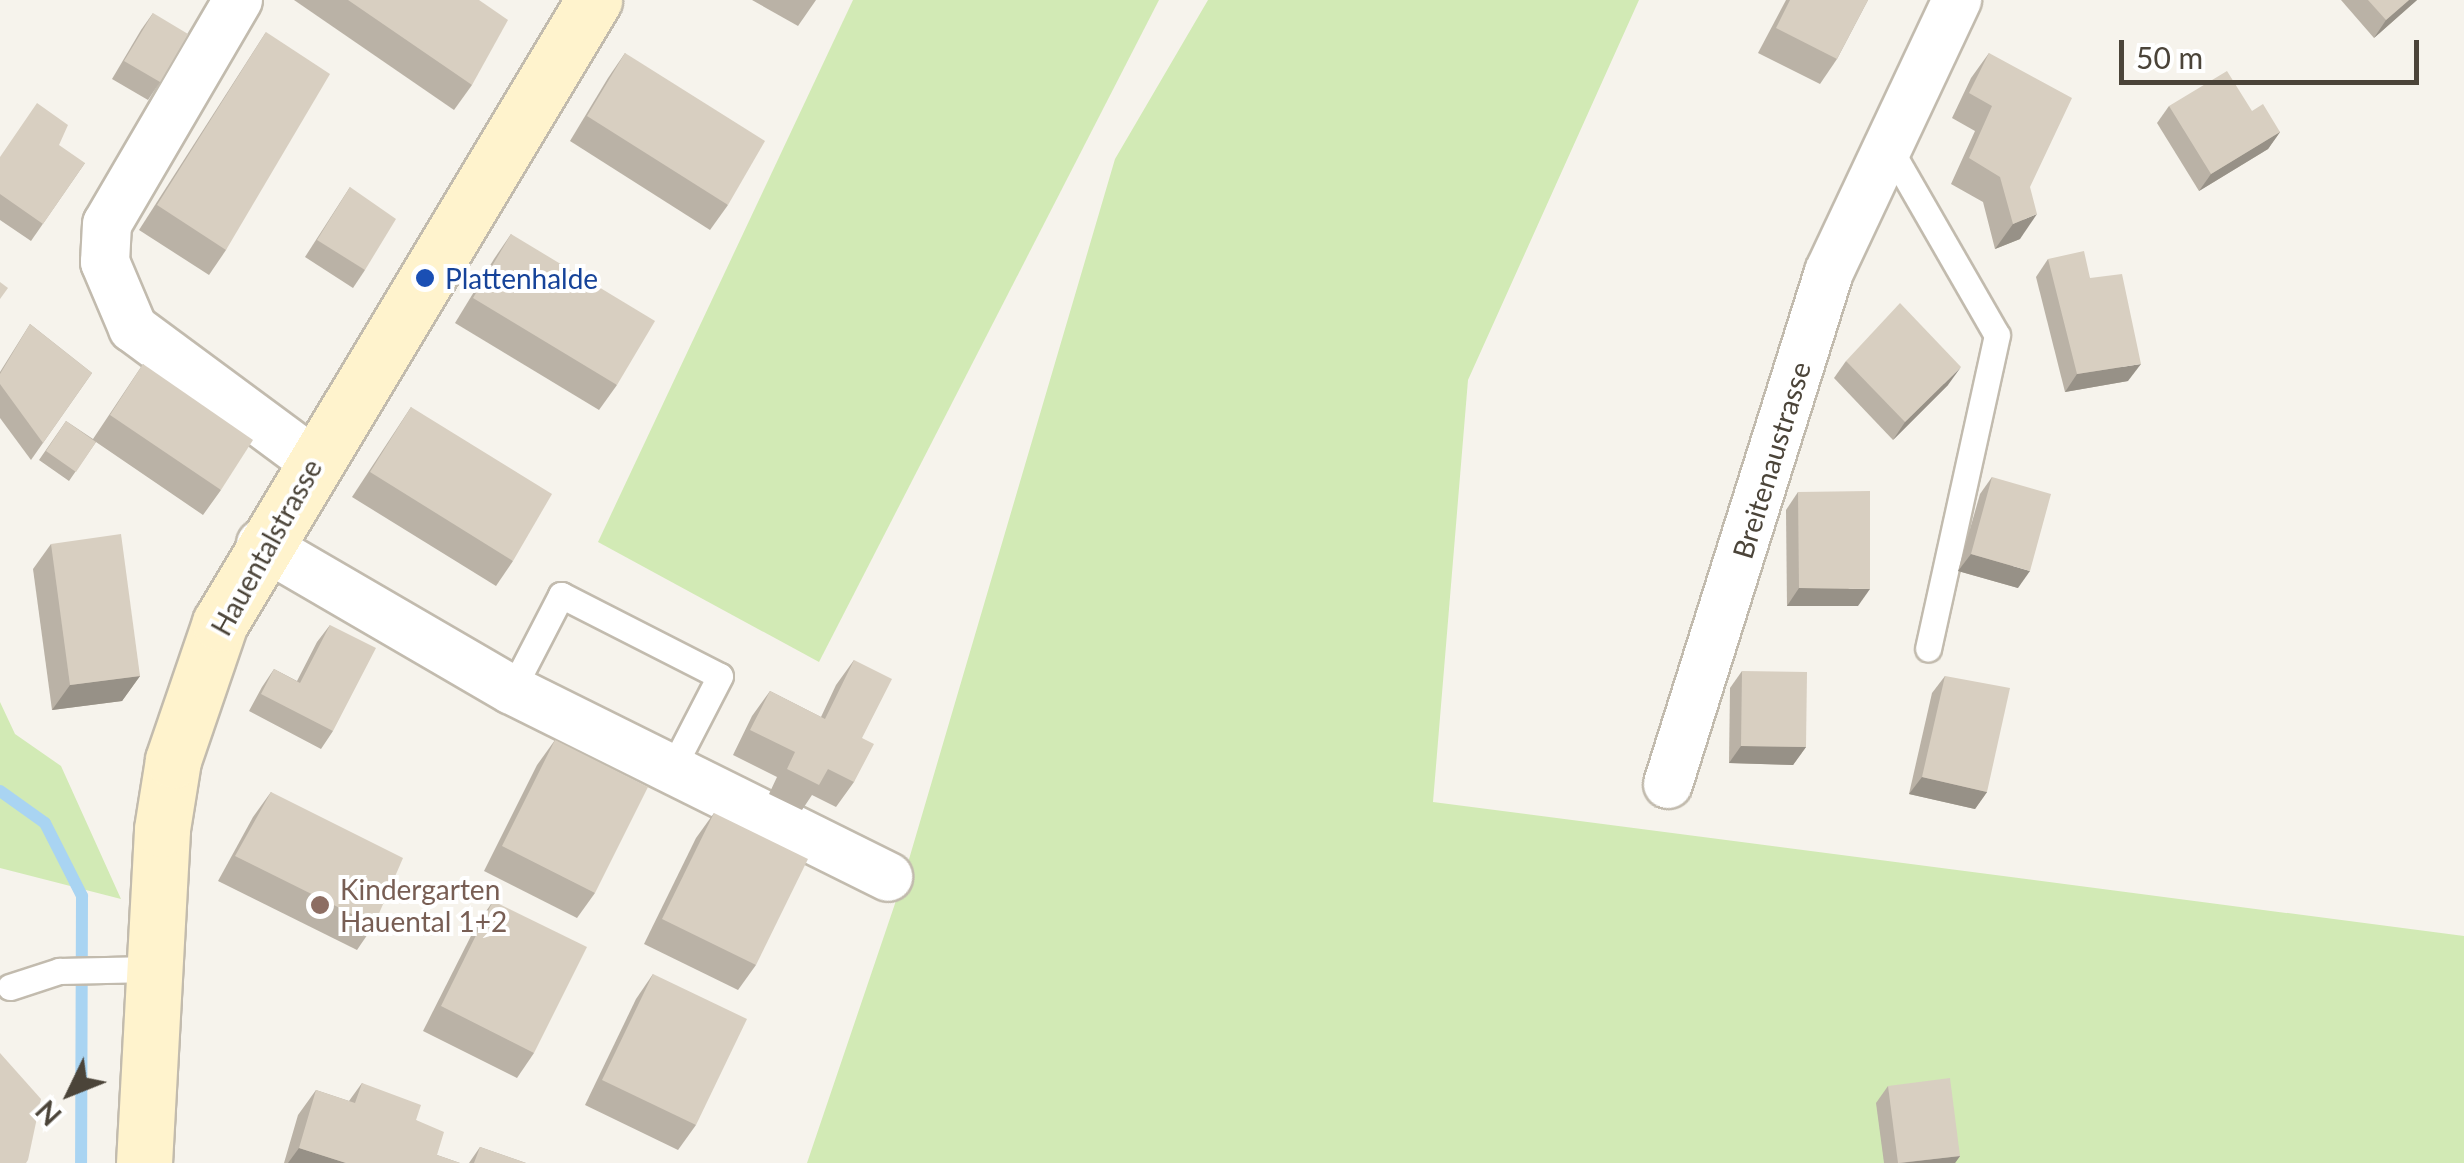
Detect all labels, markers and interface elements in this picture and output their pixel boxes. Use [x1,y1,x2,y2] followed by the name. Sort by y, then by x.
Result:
[2124,20,2424,82] scale bar
[2136,39,2203,75] text: 50 m
[445,261,598,295] place label: Plattenhalde
[414,267,436,289] marker: Plattenhalde
[1725,358,1817,562] street label: Breitenaustrasse
[204,453,328,641] street label: Hauentalstrasse
[340,872,507,938] place label: Kindergarten Hauental 1+2
[309,894,331,916] marker: Kindergarten Hauental 1+2
[20,1043,120,1143] north arrow
[28,1094,68,1133] text: N

